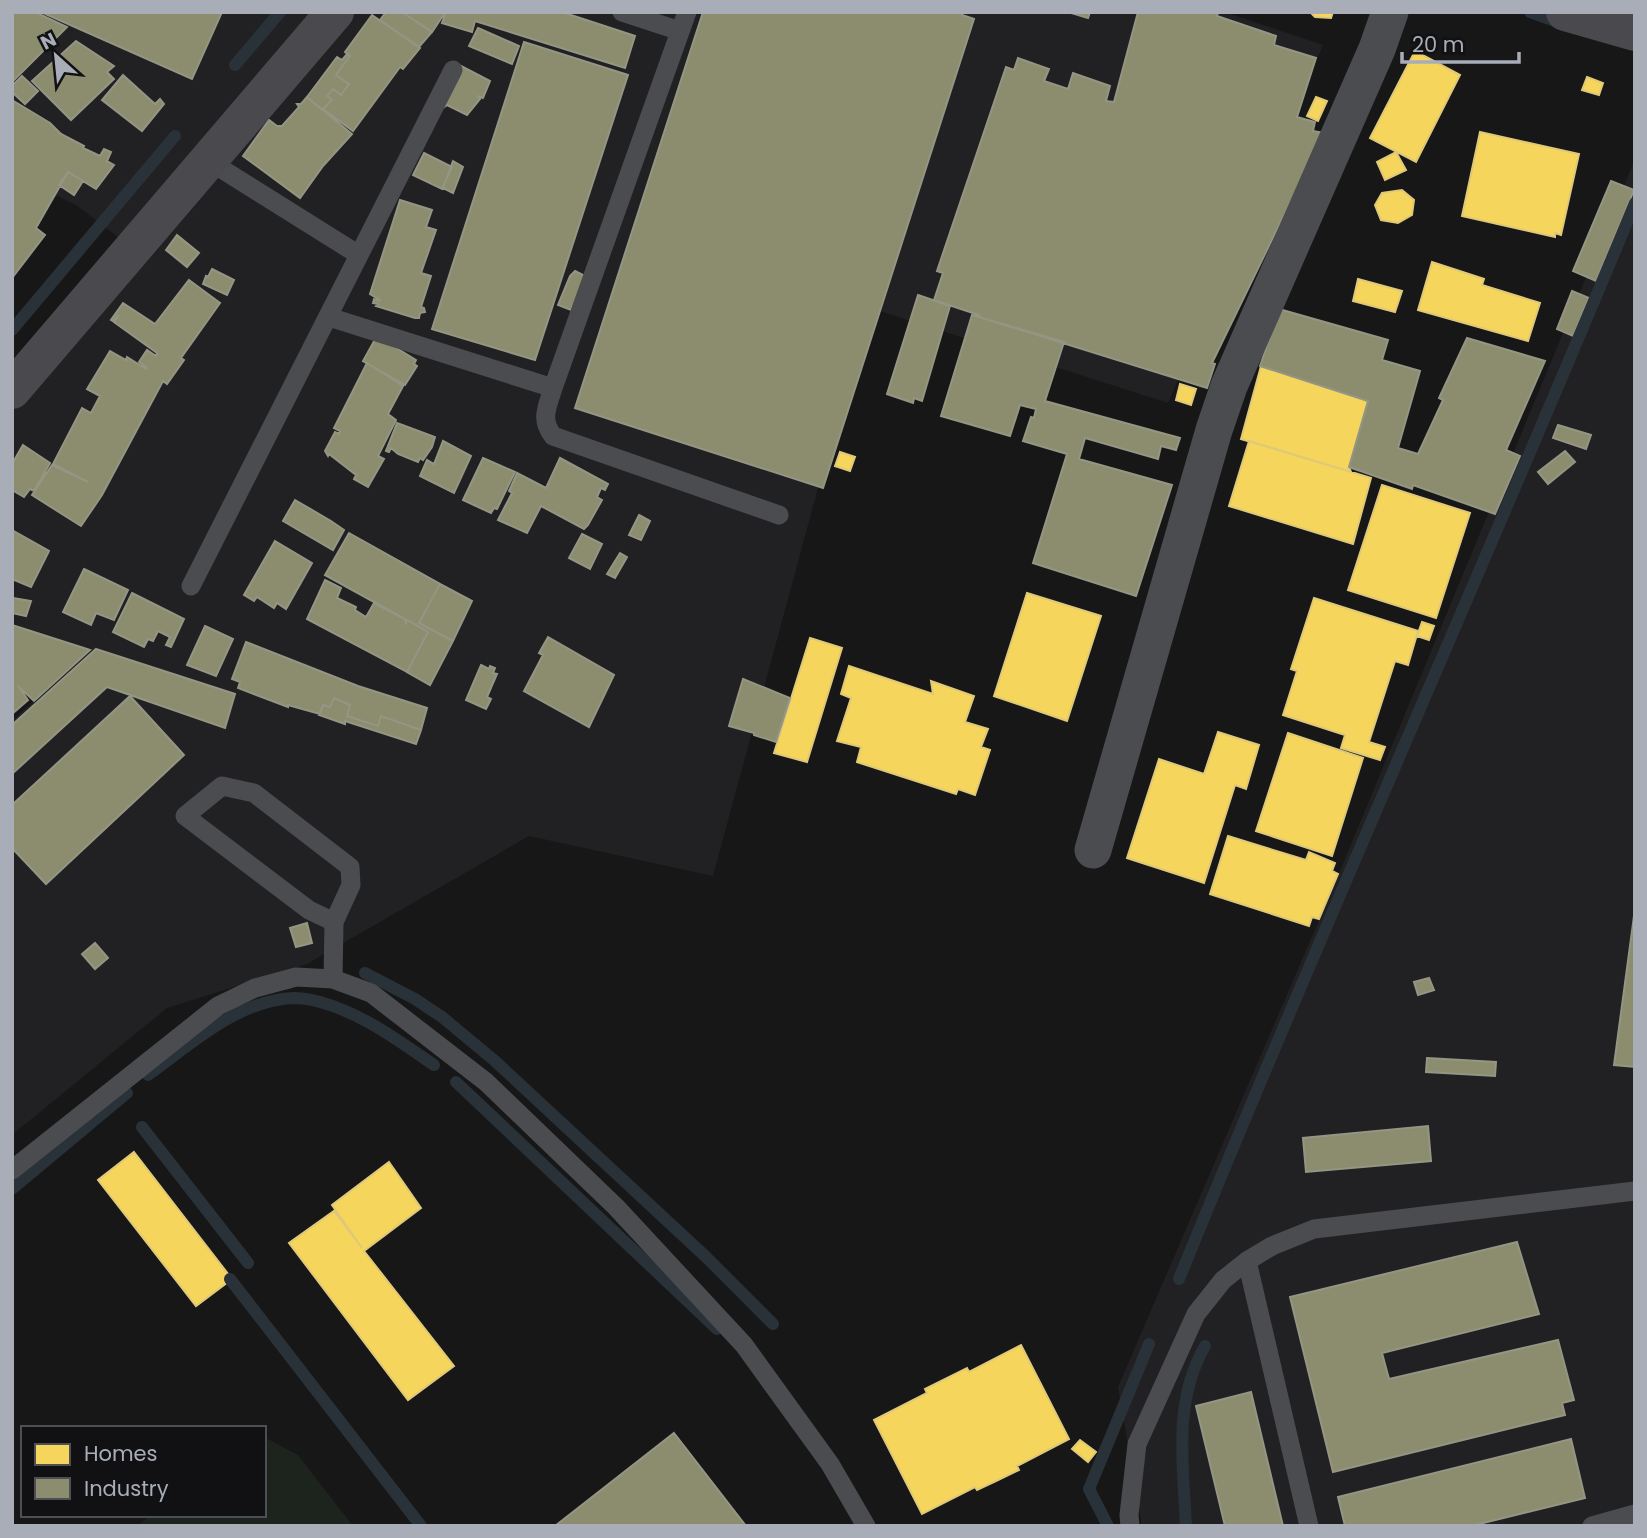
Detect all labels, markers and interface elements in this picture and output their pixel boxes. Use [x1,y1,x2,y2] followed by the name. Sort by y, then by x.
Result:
[21,21,91,91] north arrow
[1402,21,1519,65] scale bar
[36,26,61,57] text: N
[1412,30,1465,59] text: 20 m
[21,1426,266,1517] legend
[84,1439,158,1468] text: Homes
[84,1474,169,1503] text: Industry

